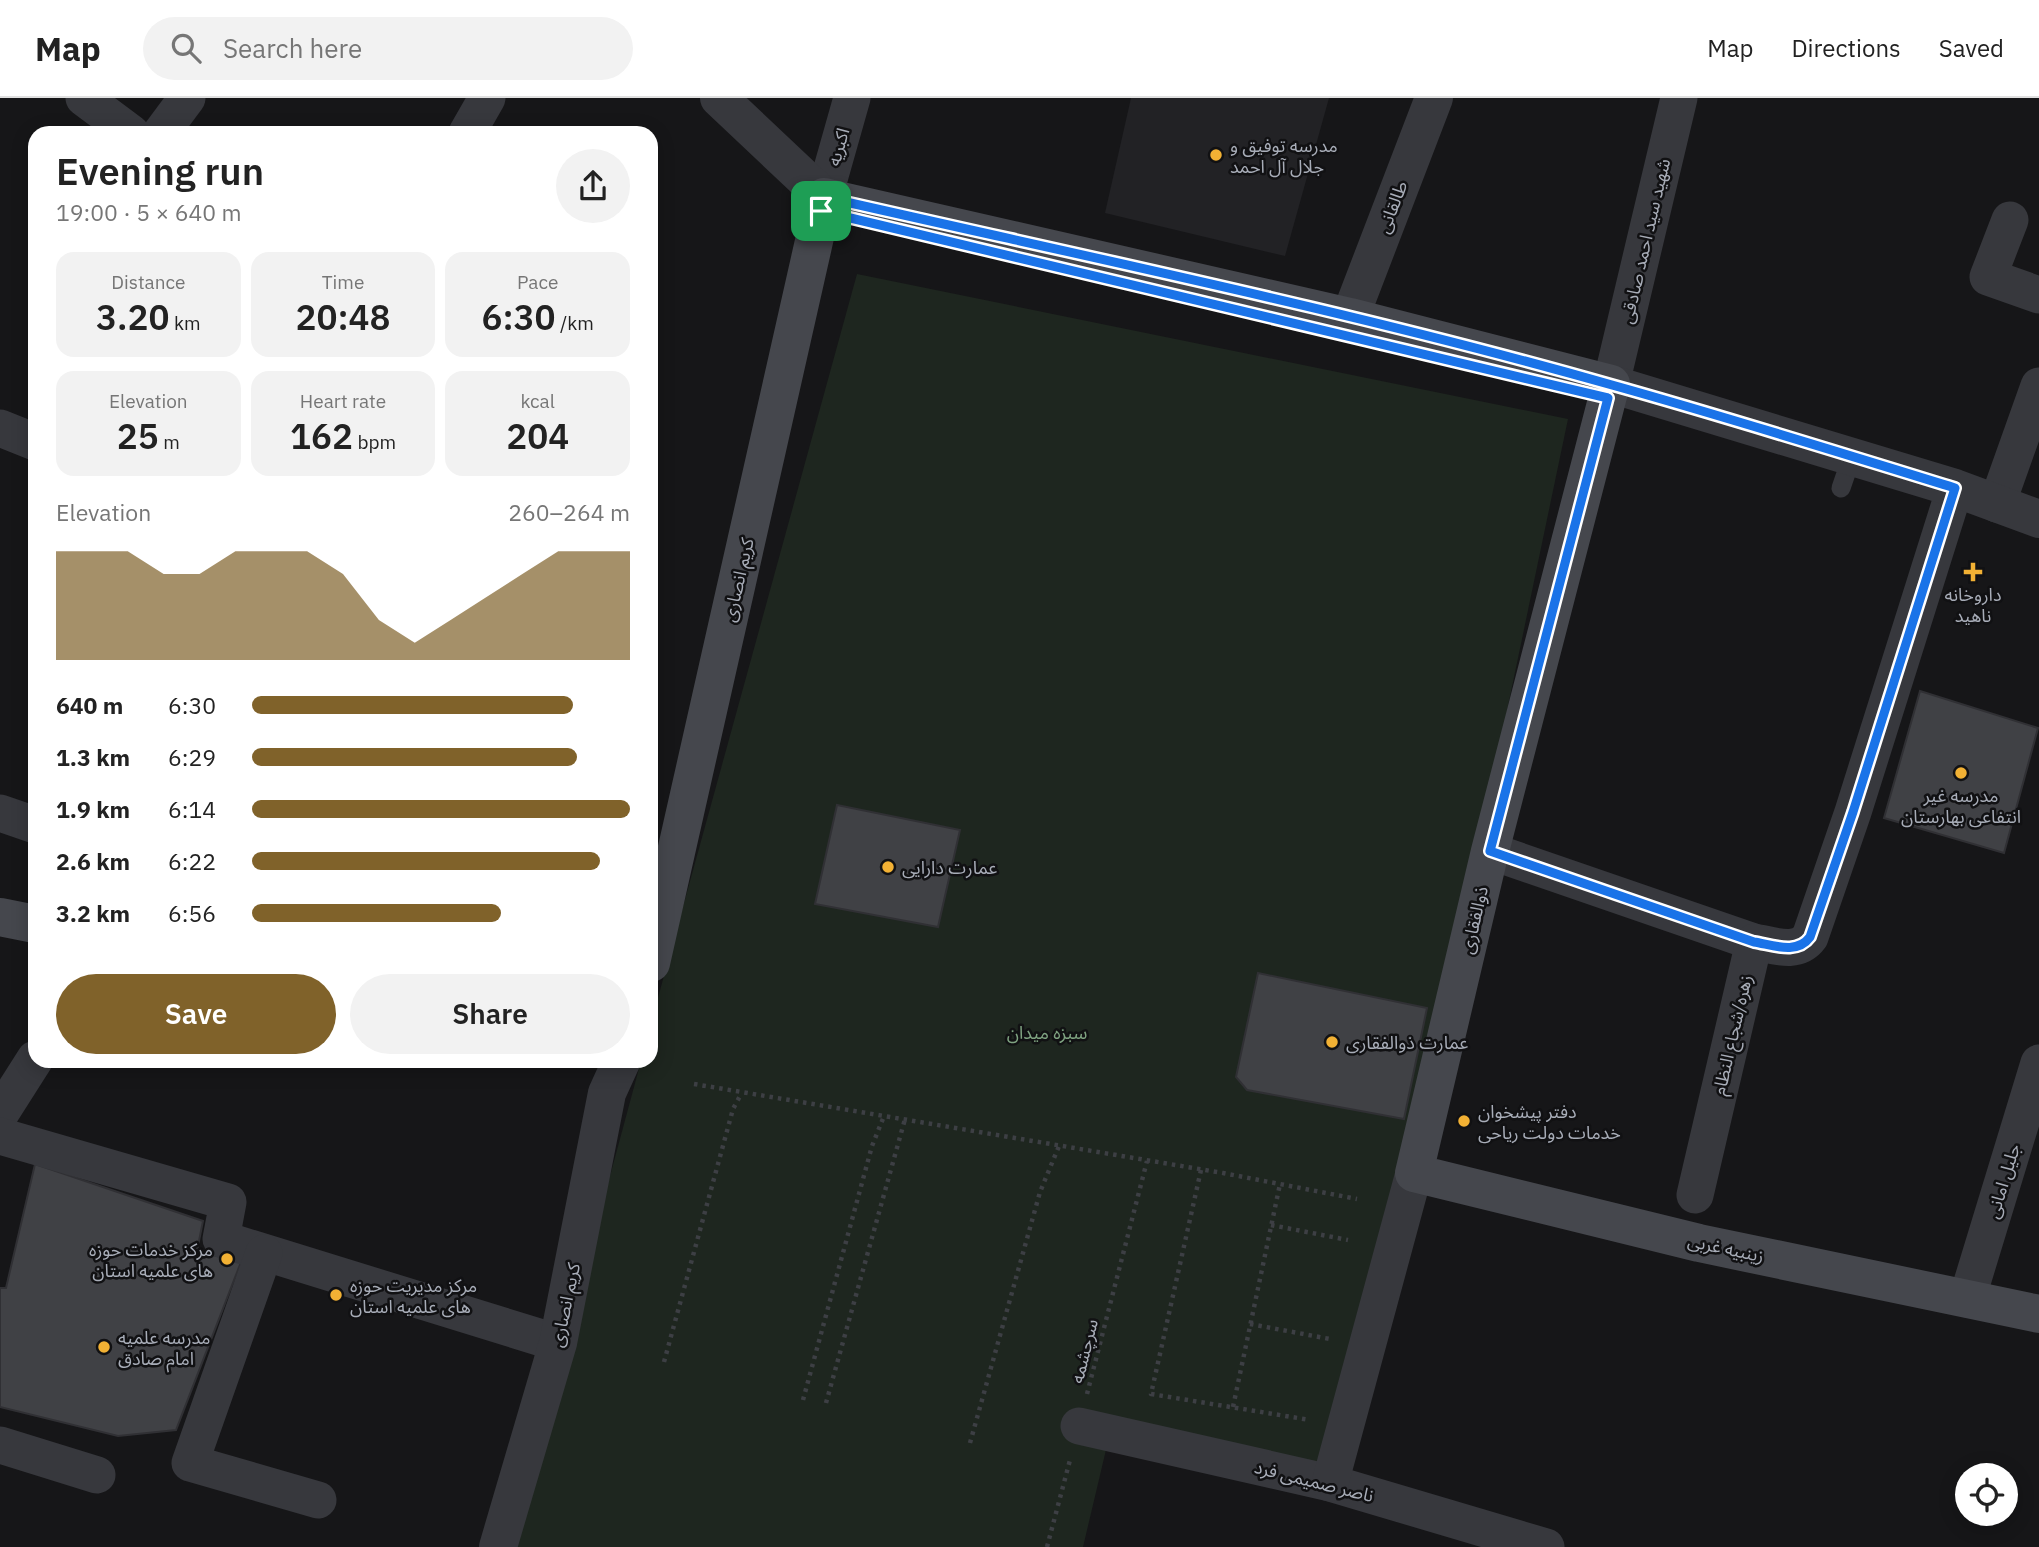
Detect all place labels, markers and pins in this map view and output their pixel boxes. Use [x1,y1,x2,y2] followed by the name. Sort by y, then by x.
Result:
[1230,134,1338,178] place label: مدرسه توفیق و جلال آل احمد
[1208,147,1224,163] marker: مدرسه توفیق و جلال آل احمد
[791,181,851,241] pin
[1965,564,1981,580] marker: داروخانه ناهید
[1945,583,2001,627] place label: داروخانه ناهید
[1953,765,1969,781] marker: مدرسه غیر انتفاعی بهارستان
[1901,784,2021,828] place label: مدرسه غیر انتفاعی بهارستان
[902,856,997,879] place label: عمارت دارایی
[880,859,896,875] marker: عمارت دارایی
[1346,1031,1468,1054] place label: عمارت ذوالفقاری
[1324,1034,1340,1050] marker: عمارت ذوالفقاری
[1478,1100,1621,1144] place label: دفتر پیشخوان خدمات دولت ریاحی
[1456,1113,1472,1129] marker: دفتر پیشخوان خدمات دولت ریاحی
[89,1238,213,1282] place label: مرکز خدمات حوزه های علمیه استان
[219,1251,235,1267] marker: مرکز خدمات حوزه های علمیه استان
[350,1274,477,1318] place label: مرکز مدیریت حوزه های علمیه استان
[328,1287,344,1303] marker: مرکز مدیریت حوزه های علمیه استان
[118,1326,211,1373] place label: مدرسه علمیه امام صادق
[96,1339,112,1355] marker: مدرسه علمیه امام صادق

